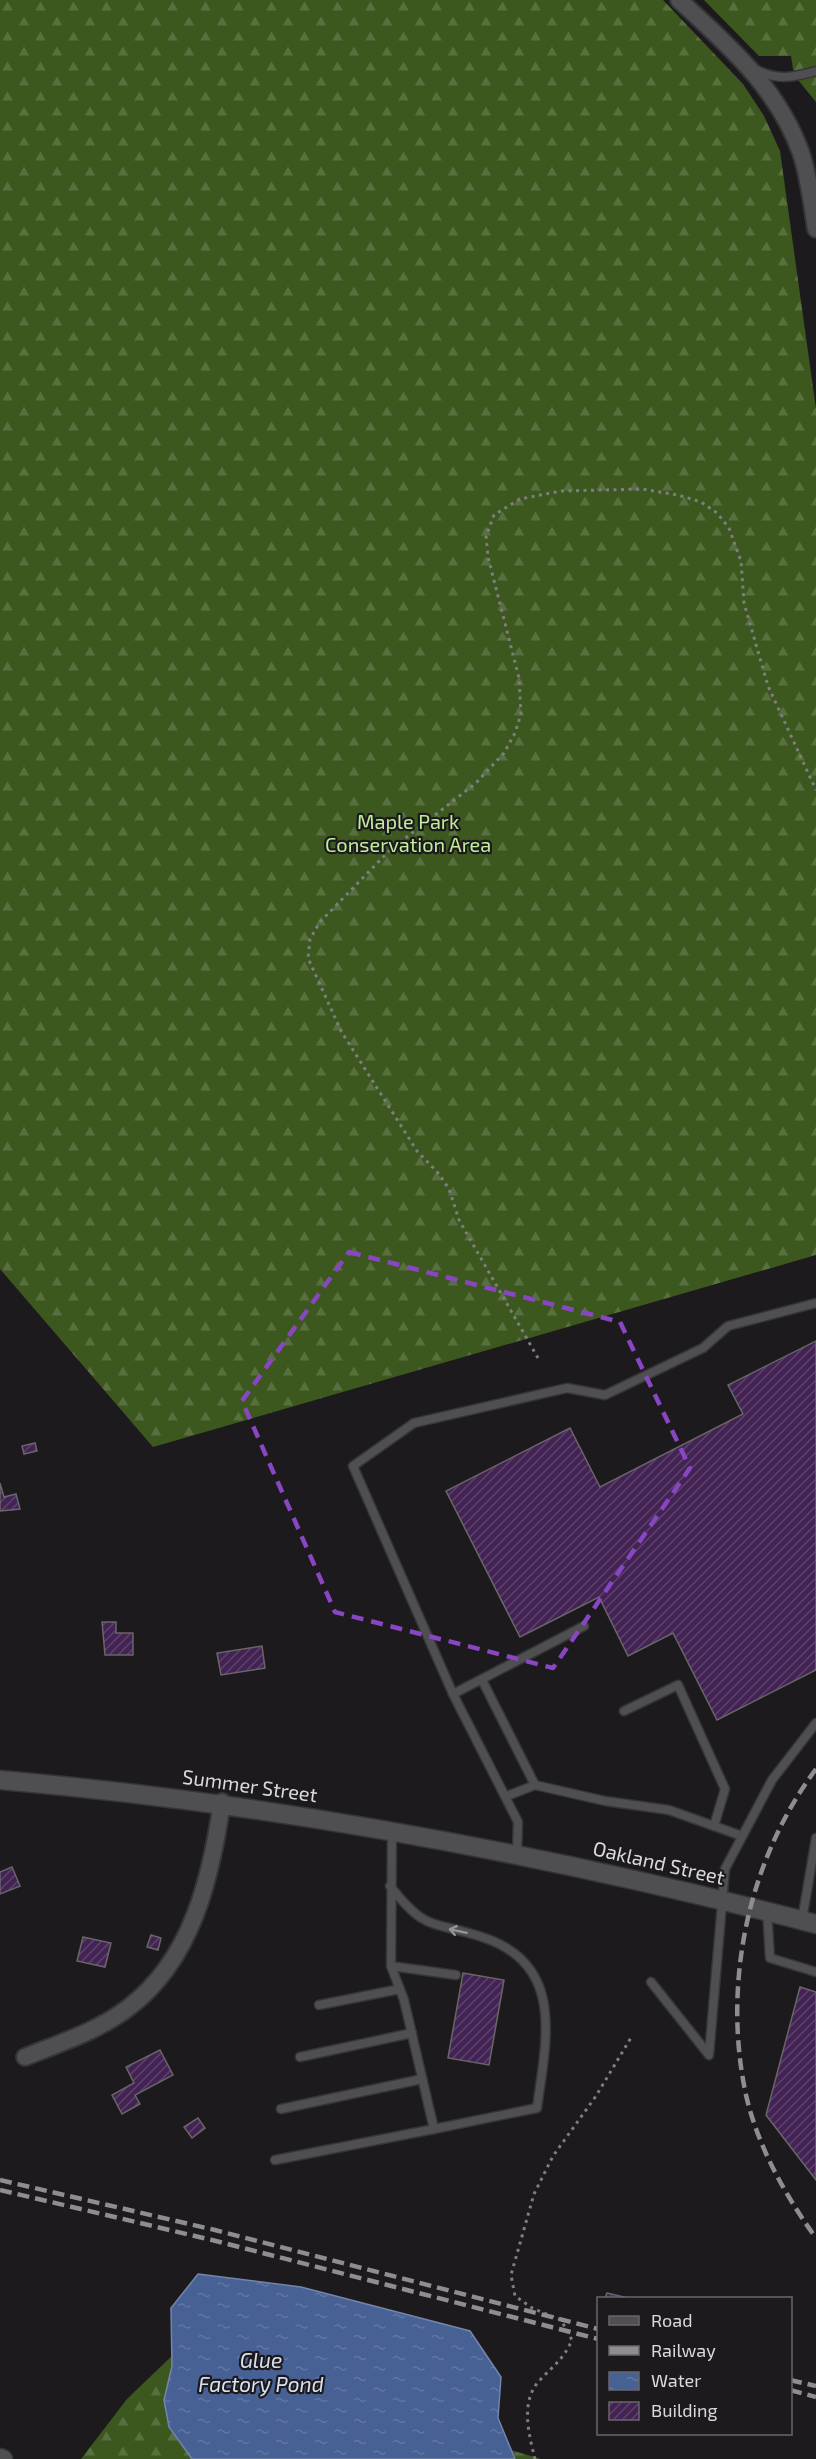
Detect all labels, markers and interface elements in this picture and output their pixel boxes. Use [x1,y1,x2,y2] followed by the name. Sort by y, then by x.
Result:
[325,809,491,856] park label: Maple Park Conservation Area
[181,1764,319,1806] street label: Summer Street
[591,1835,728,1889] street label: Oakland Street
[448,1925,467,1937] one-way arrow
[597,2297,792,2435] legend
[651,2309,692,2331] text: Road
[651,2339,716,2361] text: Railway
[198,2347,324,2397] water label: Glue Factory Pond
[651,2369,701,2391] text: Water
[651,2399,718,2421] text: Building

